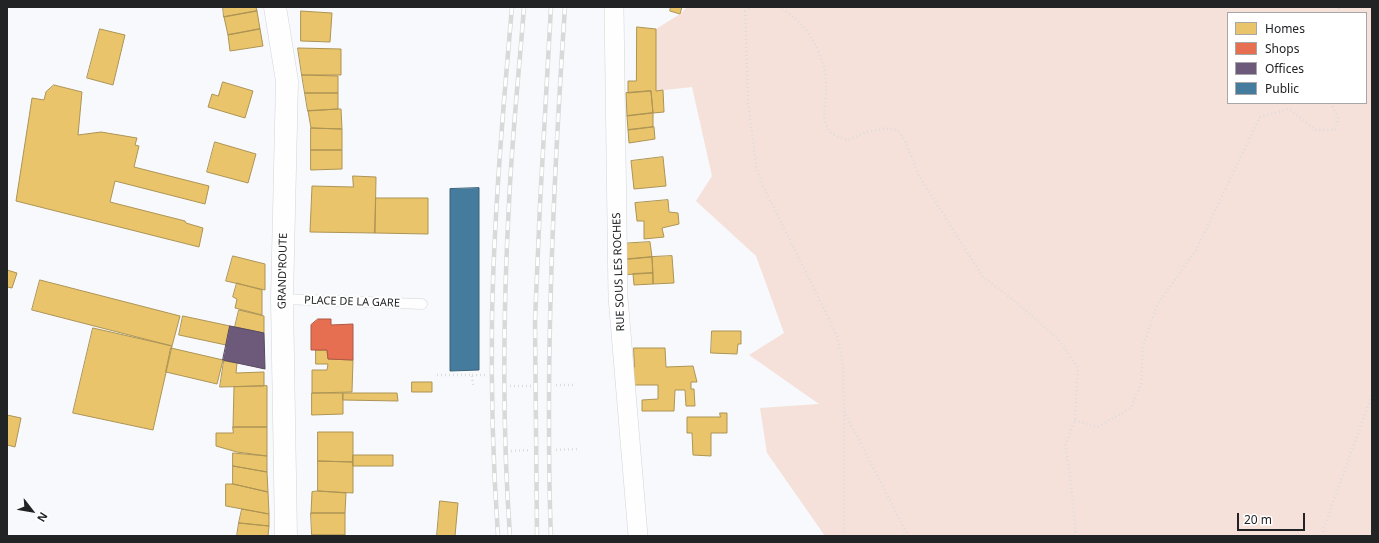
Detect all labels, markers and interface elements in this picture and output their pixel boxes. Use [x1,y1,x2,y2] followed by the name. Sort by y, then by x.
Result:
[1227,12,1367,104] legend
[1265,20,1305,37] text: Homes
[1265,40,1299,57] text: Shops
[1265,60,1304,77] text: Offices
[1265,80,1299,97] text: Public
[610,212,628,332] street label: RUE SOUS LES ROCHES
[276,233,290,309] street label: GRAND'ROUTE
[304,294,400,310] street label: PLACE DE LA GARE
[12,491,52,531] north arrow
[1239,505,1307,531] scale bar
[34,510,51,525] text: N
[1244,511,1272,528] text: 20 m

